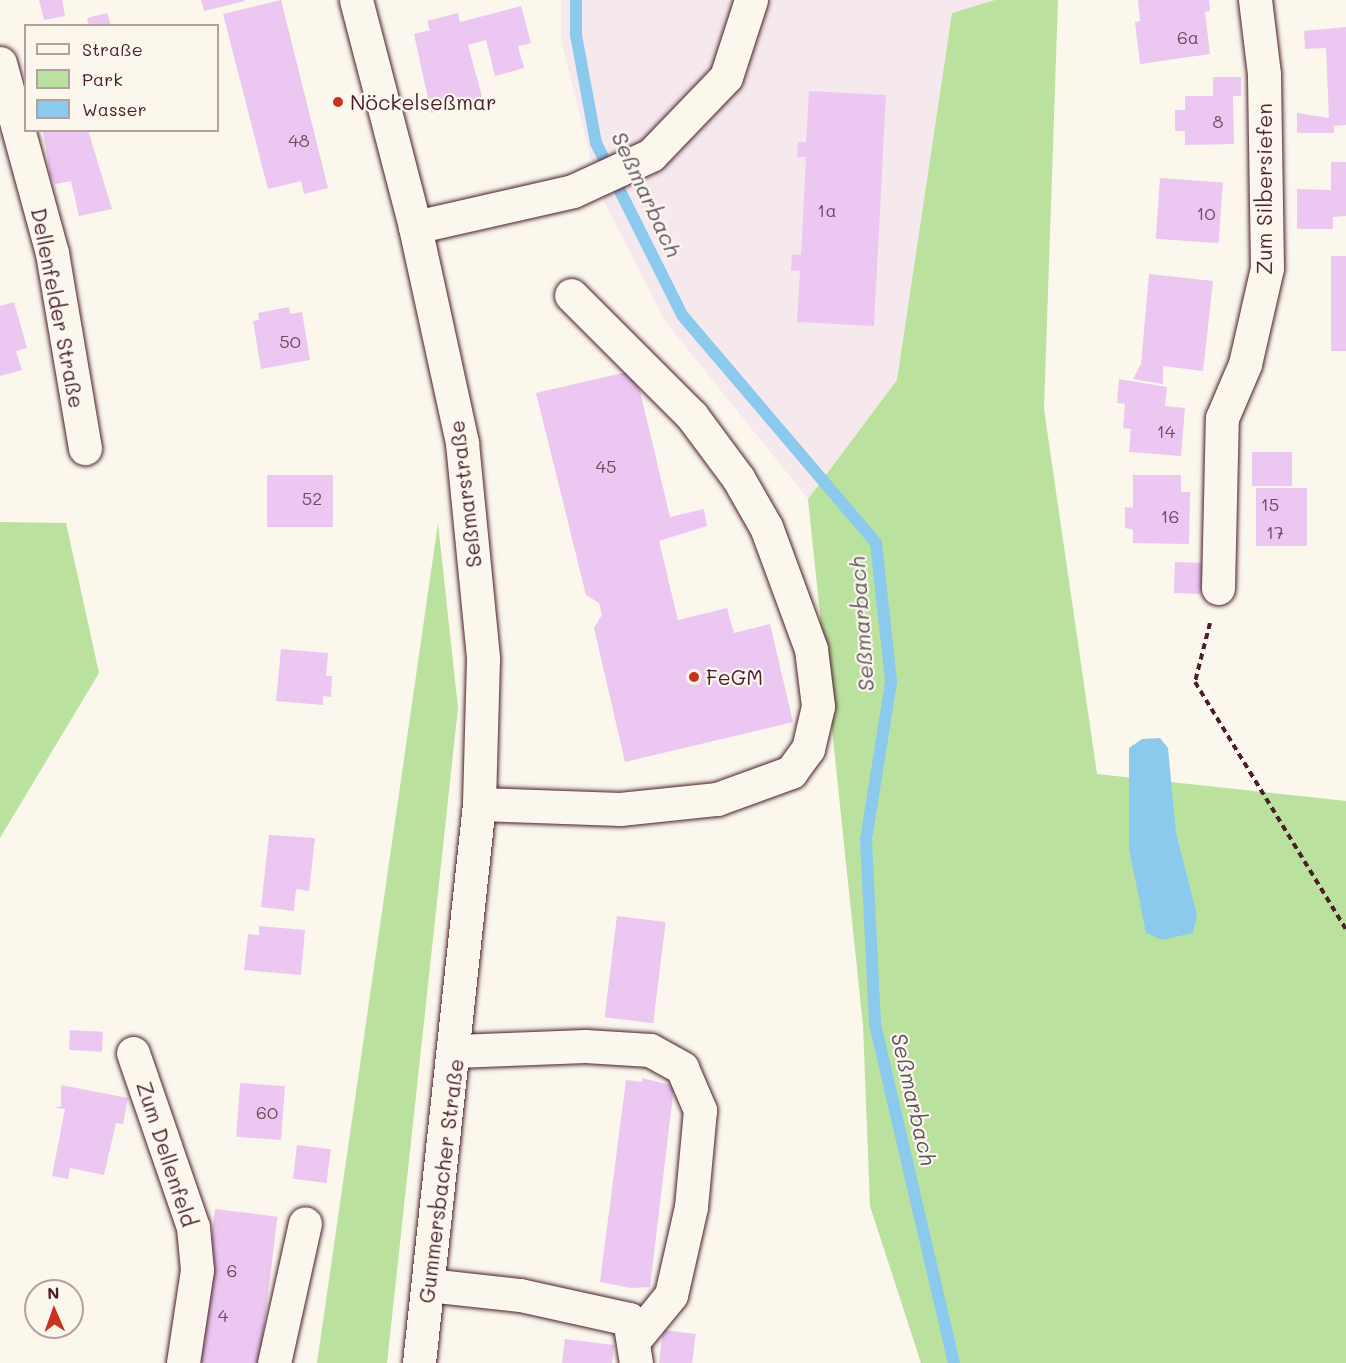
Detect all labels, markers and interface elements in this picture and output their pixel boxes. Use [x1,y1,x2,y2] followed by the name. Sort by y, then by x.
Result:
[24,24,219,132] legend
[1177,26,1199,48] house number: 6a
[82,37,143,61] text: Straße
[82,67,123,91] text: Park
[350,89,497,115] place label: Nöckelseßmar
[331,95,345,109] marker: Nöckelseßmar
[82,97,147,121] text: Wasser
[1251,103,1277,275] street label: Zum Silbersiefen
[1213,110,1223,132] house number: 8
[606,127,688,261] water label: Seßmarbach
[288,129,310,151] house number: 48
[817,199,837,221] house number: 1a
[1196,202,1216,224] house number: 10
[26,206,90,410] street label: Dellenfelder Straße
[279,330,301,352] house number: 50
[443,419,487,569] street label: Seßmarstraße
[1157,420,1175,442] house number: 14
[595,455,617,477] house number: 45
[302,487,322,509] house number: 52
[1261,493,1279,515] house number: 15
[1161,505,1179,527] house number: 16
[1266,521,1284,543] house number: 17
[843,556,879,692] water label: Seßmarbach
[706,664,763,690] place label: FeGM
[687,670,701,684] marker: FeGM
[886,1030,942,1168] water label: Seßmarbach
[413,1057,469,1305] street label: Gummersbacher Straße
[132,1078,202,1230] street label: Zum Dellenfeld
[256,1101,278,1123] house number: 60
[227,1259,237,1281] house number: 6
[24,1279,84,1339] north arrow
[47,1282,60,1303] text: N
[218,1304,228,1326] house number: 4

